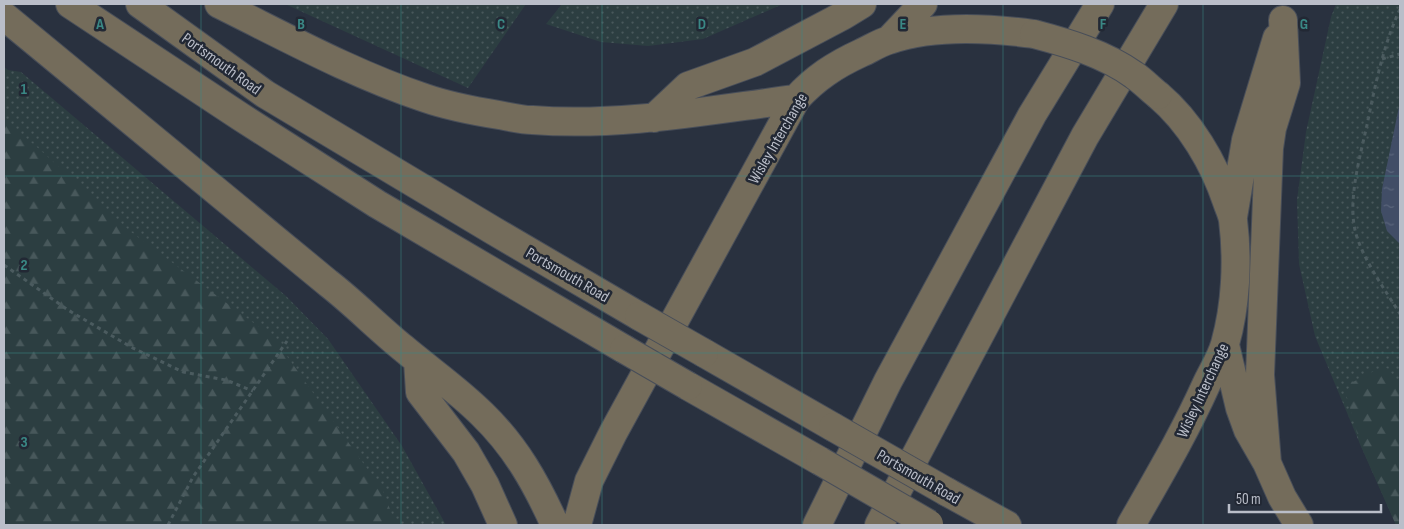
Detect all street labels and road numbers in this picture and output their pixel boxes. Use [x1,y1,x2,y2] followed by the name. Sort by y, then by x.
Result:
[178,29,264,99] street label: Portsmouth Road
[745,90,812,188] street label: Wisley Interchange
[522,244,612,307] street label: Portsmouth Road
[1173,340,1233,441] street label: Wisley Interchange
[873,446,963,509] street label: Portsmouth Road

